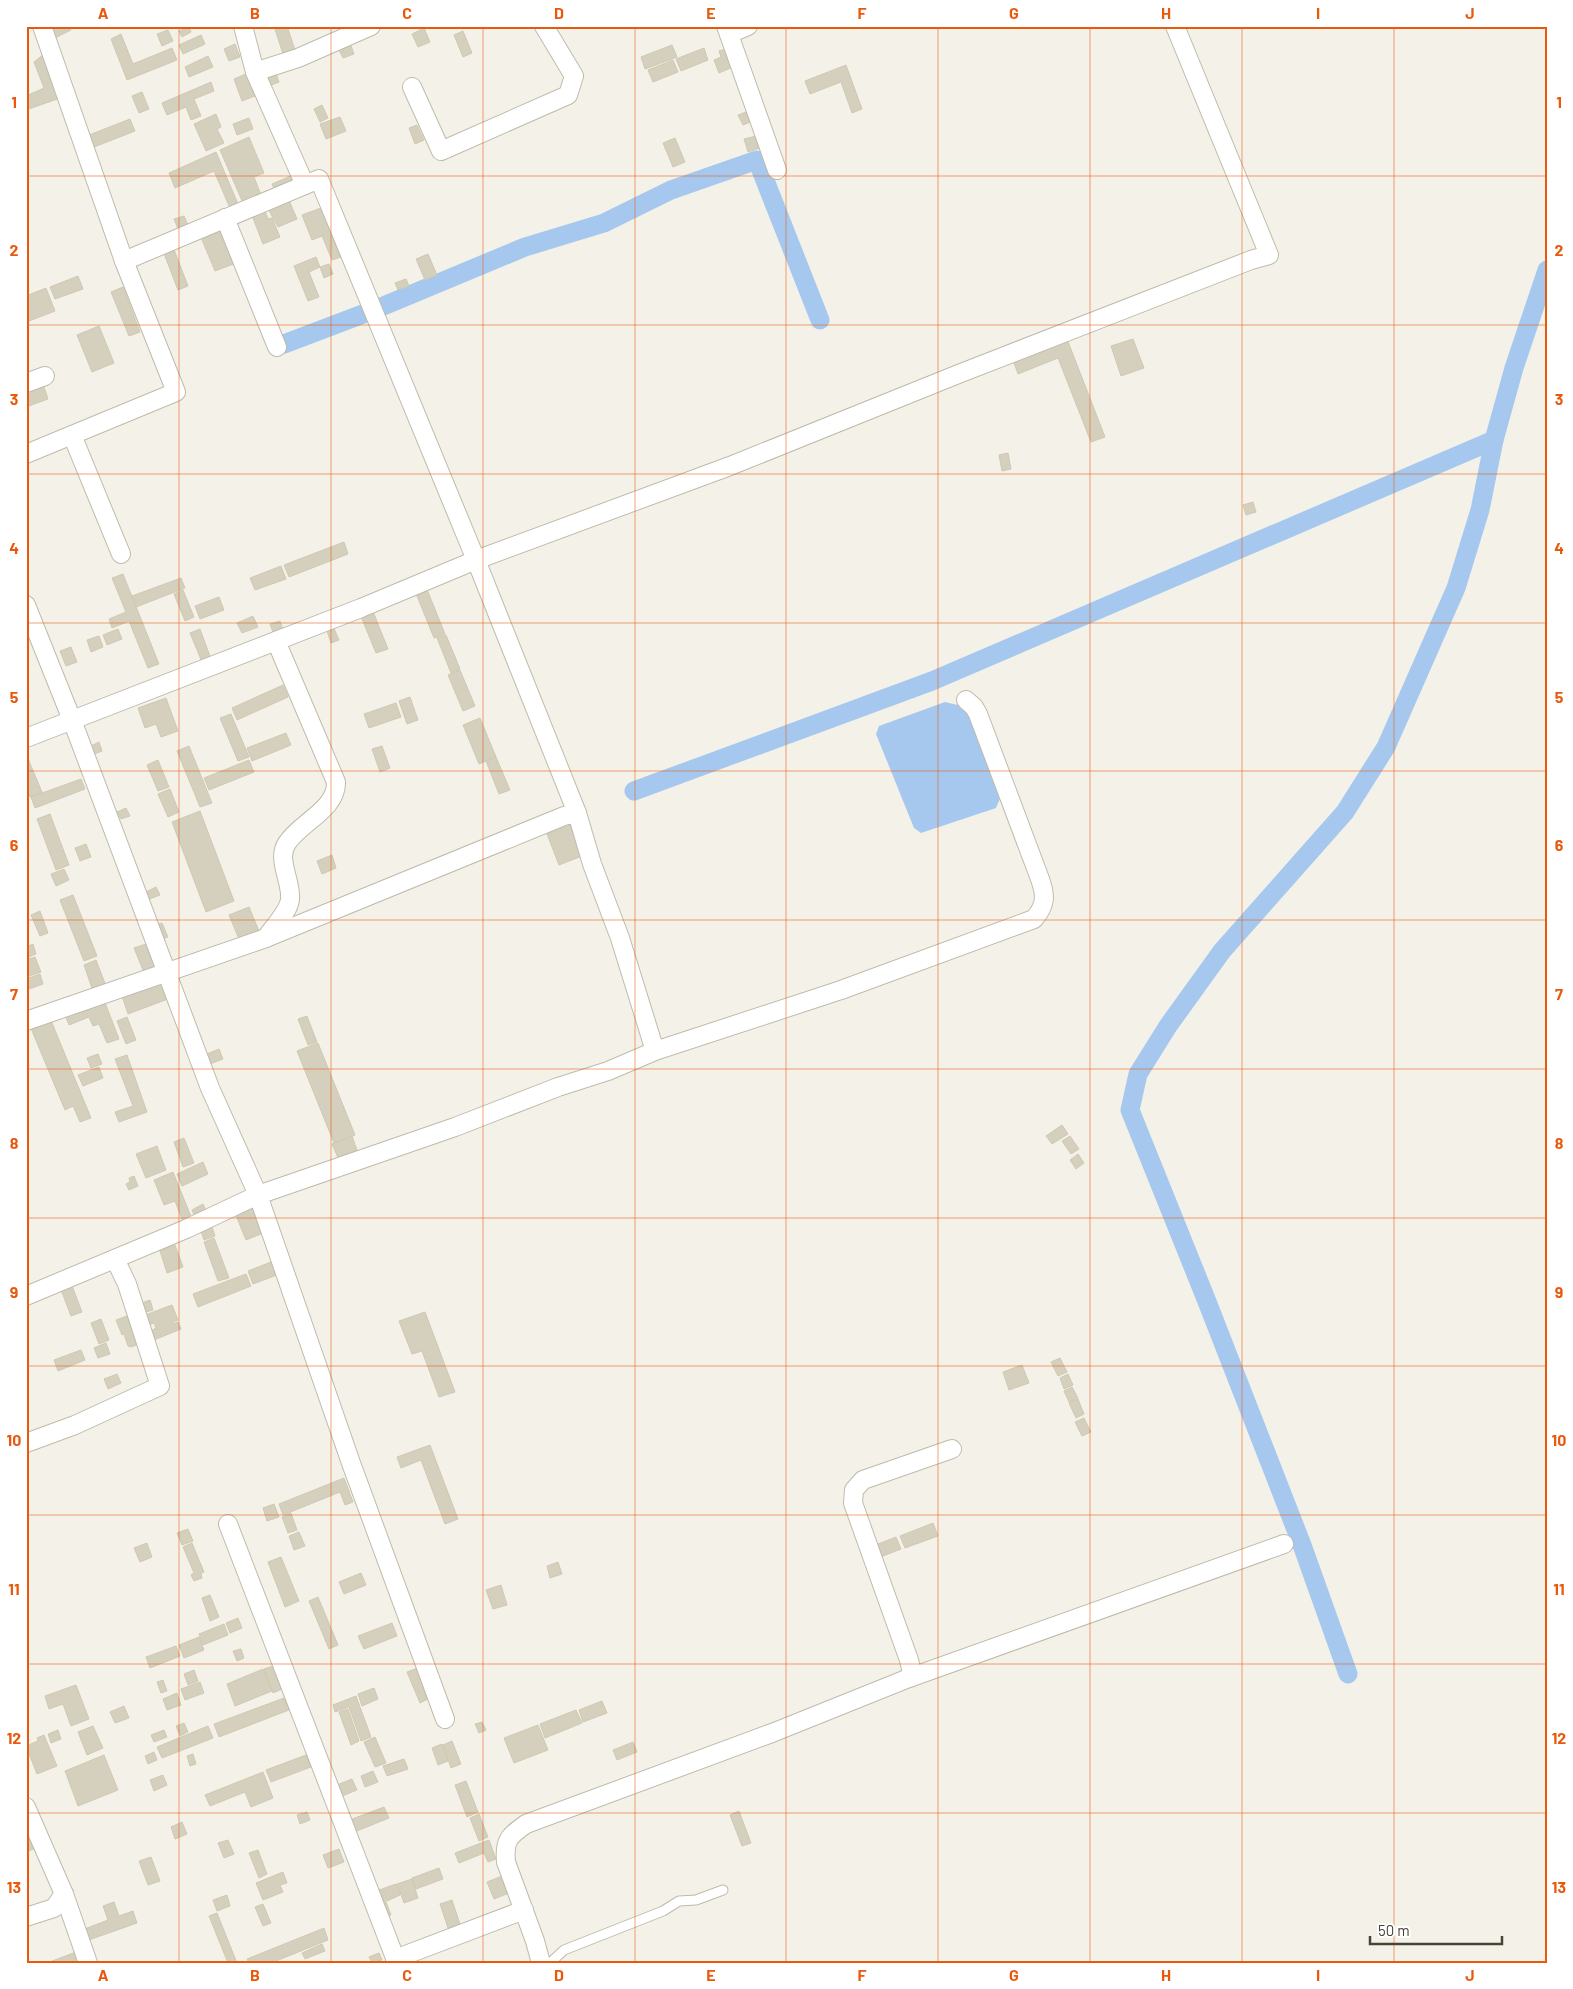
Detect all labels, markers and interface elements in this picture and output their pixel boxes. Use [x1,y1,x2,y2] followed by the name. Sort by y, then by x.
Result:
[98,3,109,22] text: A
[250,3,260,22] text: B
[402,3,412,22] text: C
[554,3,564,22] text: D
[706,3,716,22] text: E
[858,3,867,22] text: F
[1009,3,1019,22] text: G
[1161,3,1171,22] text: H
[1316,3,1320,22] text: I
[1465,3,1475,22] text: J
[11,92,17,111] text: 1
[1556,92,1562,111] text: 1
[10,240,19,259] text: 2
[1555,240,1564,259] text: 2
[10,389,18,408] text: 3
[1555,389,1563,408] text: 3
[9,538,19,557] text: 4
[1554,538,1564,557] text: 4
[10,687,19,706] text: 5
[1555,687,1564,706] text: 5
[10,835,19,854] text: 6
[1555,835,1564,854] text: 6
[10,984,18,1003] text: 7
[1555,984,1563,1003] text: 7
[10,1133,19,1152] text: 8
[1555,1133,1564,1152] text: 8
[10,1282,18,1301] text: 9
[1555,1282,1563,1301] text: 9
[7,1430,21,1449] text: 10
[1552,1430,1566,1449] text: 10
[8,1579,20,1598] text: 11
[1553,1579,1565,1598] text: 11
[7,1728,21,1747] text: 12
[1552,1728,1566,1747] text: 12
[7,1877,21,1896] text: 13
[1552,1877,1566,1896] text: 13
[1370,1914,1503,1946] scale bar
[1378,1921,1410,1939] text: 50 m
[98,1965,109,1984] text: A
[250,1965,260,1984] text: B
[402,1965,412,1984] text: C
[554,1965,564,1984] text: D
[706,1965,716,1984] text: E
[858,1965,867,1984] text: F
[1009,1965,1019,1984] text: G
[1161,1965,1171,1984] text: H
[1316,1965,1320,1984] text: I
[1465,1965,1475,1984] text: J

